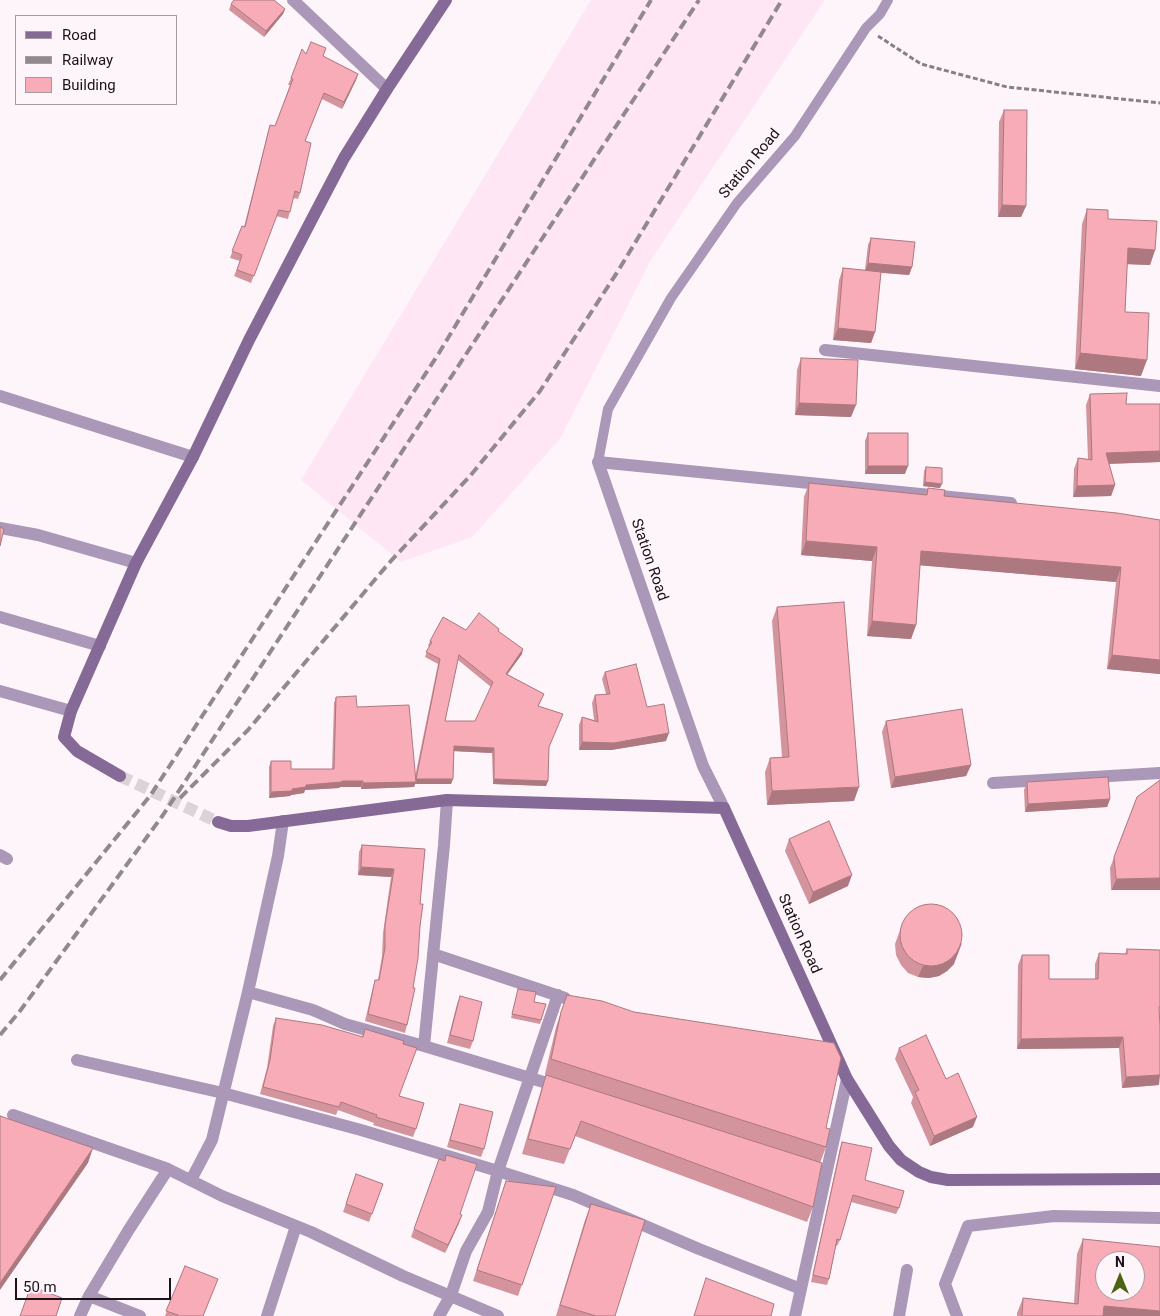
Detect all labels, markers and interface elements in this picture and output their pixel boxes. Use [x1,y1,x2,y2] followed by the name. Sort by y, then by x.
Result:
[15,15,178,105] legend
[62,26,96,44] text: Road
[62,51,113,69] text: Railway
[62,76,116,94] text: Building
[716,125,784,203] street label: Station Road
[627,517,671,603] street label: Station Road
[773,891,825,977] street label: Station Road
[1095,1251,1145,1301] north arrow
[1115,1254,1125,1270] text: N
[18,1268,174,1300] scale bar
[23,1278,57,1296] text: 50 m

